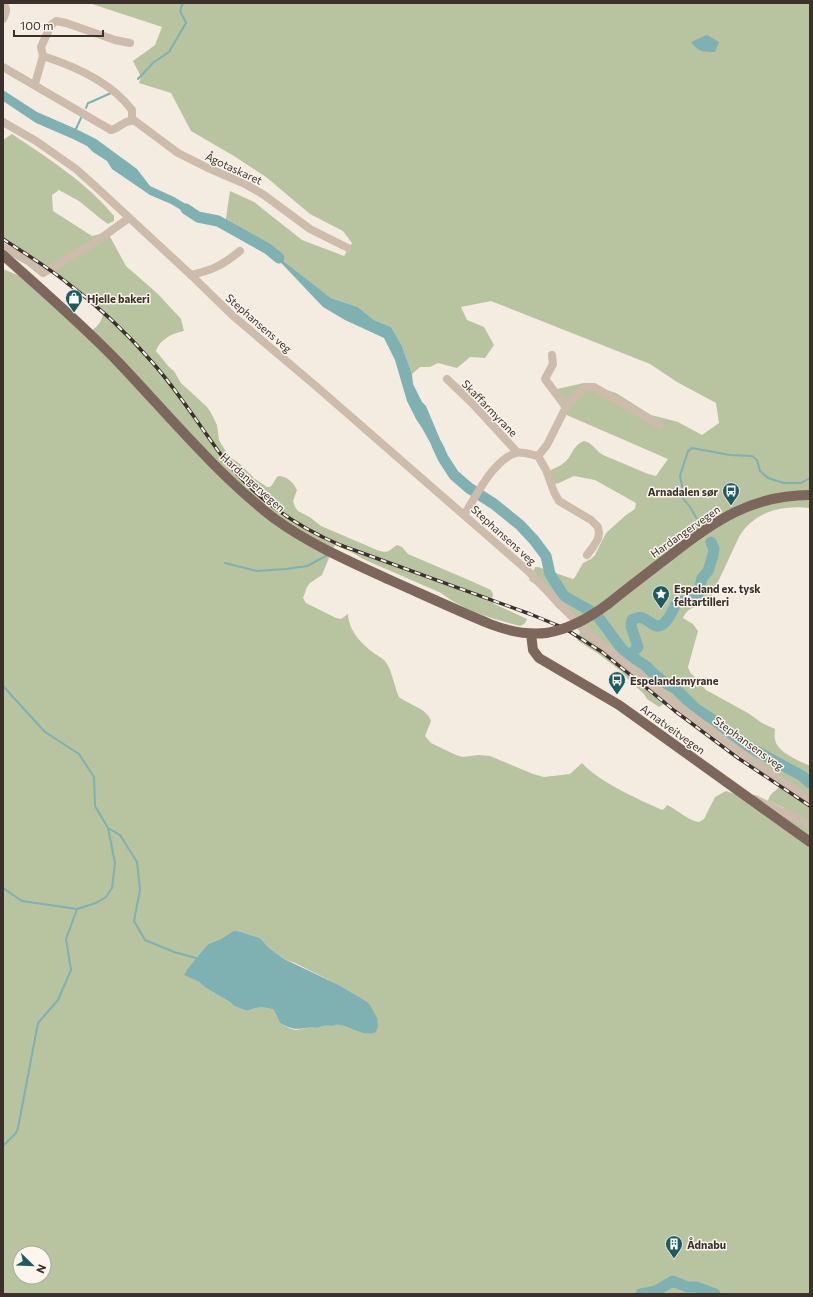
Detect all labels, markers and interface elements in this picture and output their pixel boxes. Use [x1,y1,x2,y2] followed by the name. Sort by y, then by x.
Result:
[14,12,103,38] scale bar
[20,18,54,32] text: 100 m
[204,148,265,187] street label: Ågotaskaret
[64,288,84,313] shop icon: Hjelle bakeri
[223,291,295,355] street label: Stephansens veg
[87,292,150,305] place label: Hjelle bakeri
[460,377,520,439] street label: Skaffarmyrane
[218,450,288,514] street label: Hardangervegen
[721,481,741,506] bus stop icon: Arnadalen sør
[648,485,718,498] place label: Arnadalen sør
[469,502,539,568] street label: Stephansens veg
[648,502,722,560] street label: Hardangervegen
[674,582,761,608] place label: Espeland ex. tysk feltartilleri
[651,584,671,609] place icon: Espeland ex. tysk feltartilleri
[607,670,627,695] bus stop icon: Espelandsmyrane
[630,674,719,687] place label: Espelandsmyrane
[638,701,708,757] street label: Arnatveitvegen
[712,713,786,773] street label: Stephansens veg
[664,1234,684,1259] building icon: Ådnabu
[687,1237,726,1251] place label: Ådnabu
[12,1245,52,1285] north arrow
[34,1263,49,1275] text: N

